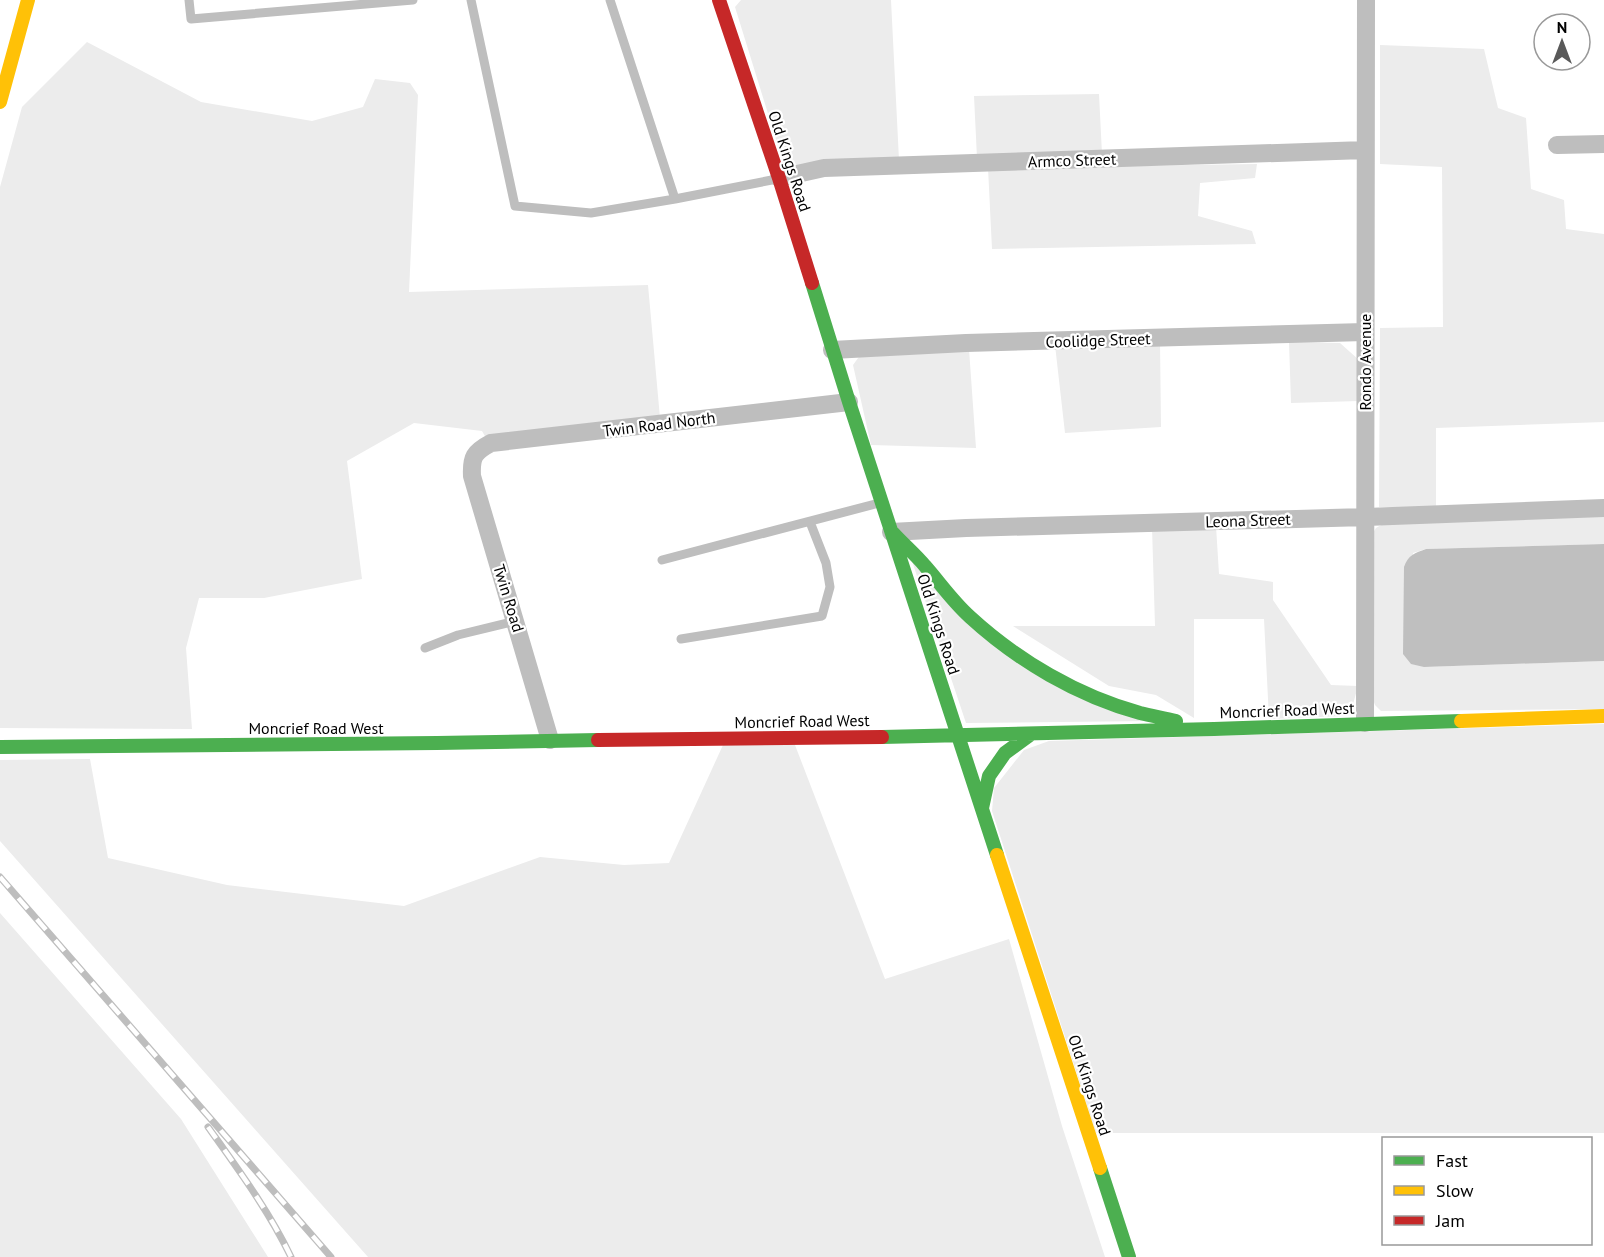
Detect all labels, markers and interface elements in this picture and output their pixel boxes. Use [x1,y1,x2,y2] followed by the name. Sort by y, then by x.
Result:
[1532,12,1592,72] north arrow
[1557,17,1567,37] text: N
[764,108,816,214] street label: Old Kings Road
[1027,148,1117,172] street label: Armco Street
[1355,314,1375,411] street label: Rondo Avenue
[1045,328,1151,352] street label: Coolidge Street
[601,407,717,441] street label: Twin Road North
[1205,508,1292,531] street label: Leona Street
[489,562,529,634] street label: Twin Road
[913,571,965,677] street label: Old Kings Road
[1219,698,1355,722] street label: Moncrief Road West
[734,710,870,732] street label: Moncrief Road West
[248,718,384,738] street label: Moncrief Road West
[1064,1032,1116,1138] street label: Old Kings Road
[1382,1137,1592,1245] legend
[1436,1149,1468,1172] text: Fast
[1436,1179,1474,1202] text: Slow
[1435,1209,1465,1232] text: Jam

